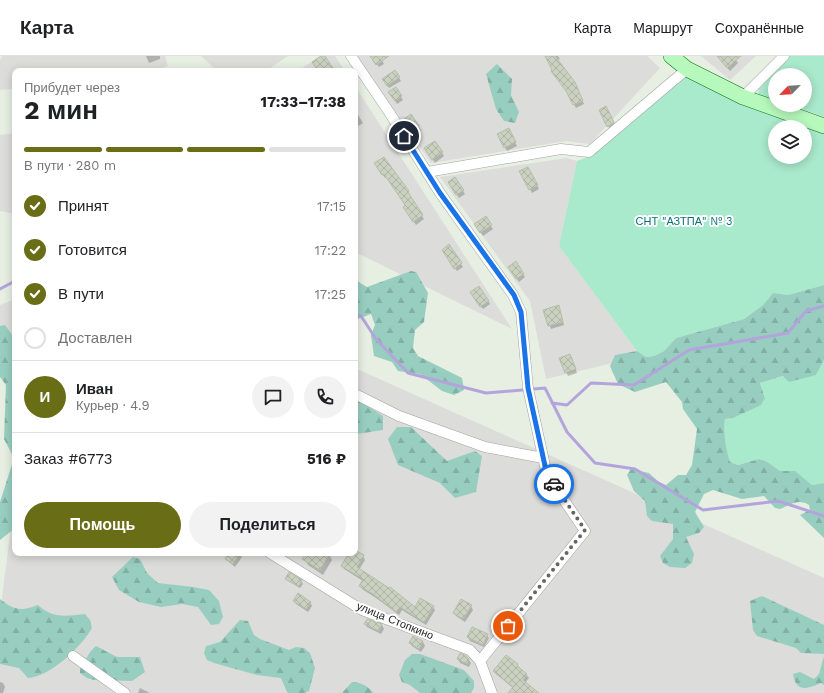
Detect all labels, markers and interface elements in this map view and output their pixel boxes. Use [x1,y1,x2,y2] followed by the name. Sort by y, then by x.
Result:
[20,16,74,39] text: Карта
[574,20,611,36] text: Карта
[633,20,693,36] text: Маршрут
[715,20,804,36] text: Сохранённые
[768,68,812,112] north arrow
[768,68,812,164] map controls
[24,80,120,95] text: Прибудет через
[260,93,346,111] text: 17:33–17:38
[24,95,98,125] text: 2 мин
[387,119,421,153] pin
[768,120,812,164] button: layers
[393,125,415,147] icon: home
[24,158,116,173] text: В пути · 280 m
[24,195,46,217] icon: check
[58,197,109,215] text: Принят
[317,199,346,214] text: 17:15
[636,215,732,228] park label: СНТ "АЗТПА" № 3
[24,239,46,261] icon: check
[58,241,127,259] text: Готовится
[315,243,346,258] text: 17:22
[24,283,46,305] icon: check
[58,285,104,303] text: В пути
[315,287,346,302] text: 17:25
[58,329,132,347] text: Доставлен
[252,376,294,418] button: chat
[304,376,346,418] button: phone
[76,380,113,398] text: Иван
[40,388,50,406] text: И
[76,398,149,413] text: Курьер · 4.9
[24,450,113,468] text: Заказ #6773
[307,450,346,468] text: 516 ₽
[534,464,574,504] courier
[543,473,565,495] icon: car
[24,502,181,548] button: Помощь
[189,502,346,548] button: Поделиться
[355,600,435,642] street label: улица Стопкино
[491,609,525,643] pin
[497,615,519,637] icon: bag

